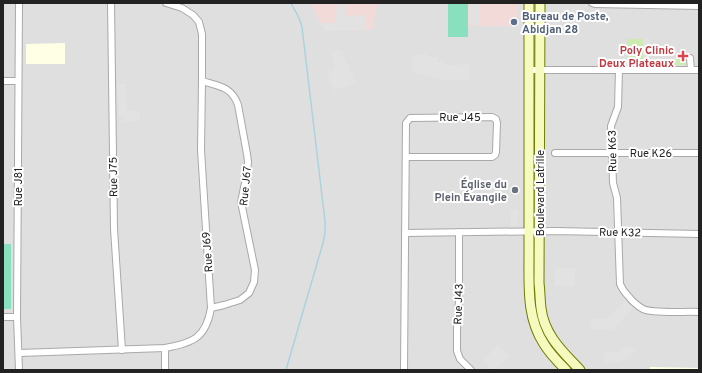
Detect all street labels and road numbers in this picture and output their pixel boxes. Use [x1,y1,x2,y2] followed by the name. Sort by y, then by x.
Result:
[439,111,481,125] street label: Rue J45
[606,130,620,172] street label: Rue K63
[630,147,672,161] street label: Rue K26
[534,150,548,236] street label: Boulevard Latrille
[107,157,121,197] street label: Rue J75
[237,165,255,207] street label: Rue J67
[12,168,26,206] street label: Rue J81
[599,226,641,240] street label: Rue K32
[200,231,216,273] street label: Rue J69
[451,283,467,325] street label: Rue J43

